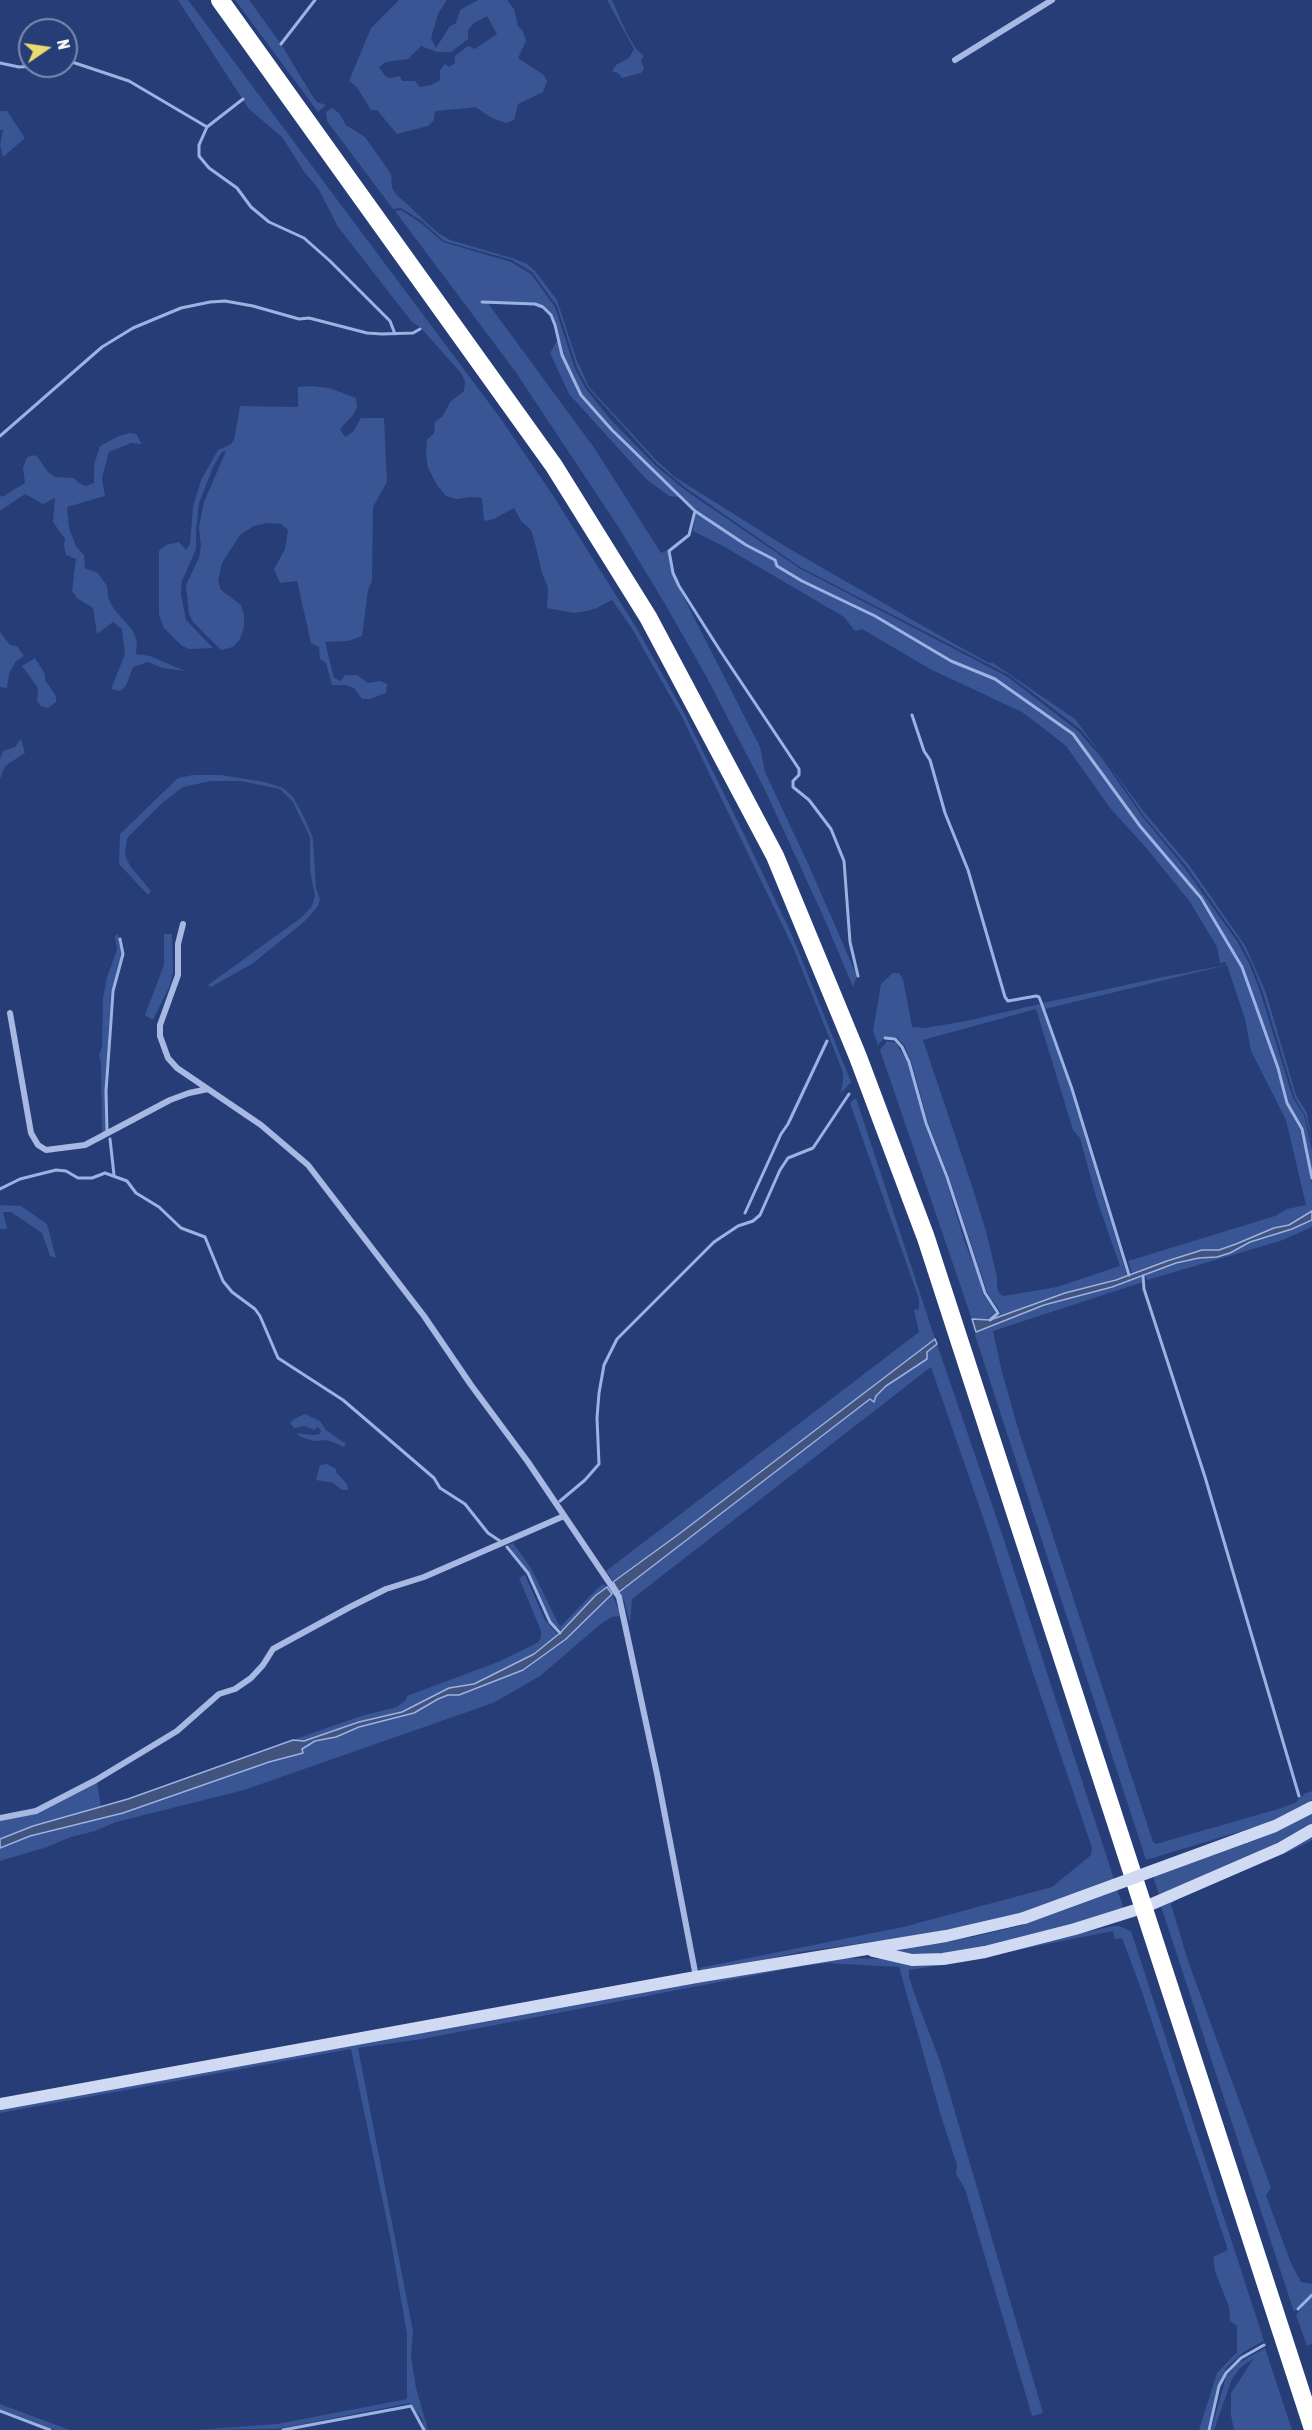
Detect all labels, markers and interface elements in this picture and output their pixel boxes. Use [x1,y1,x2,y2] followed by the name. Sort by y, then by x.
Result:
[18,18,78,78] north arrow
[54,38,73,51] text: N

